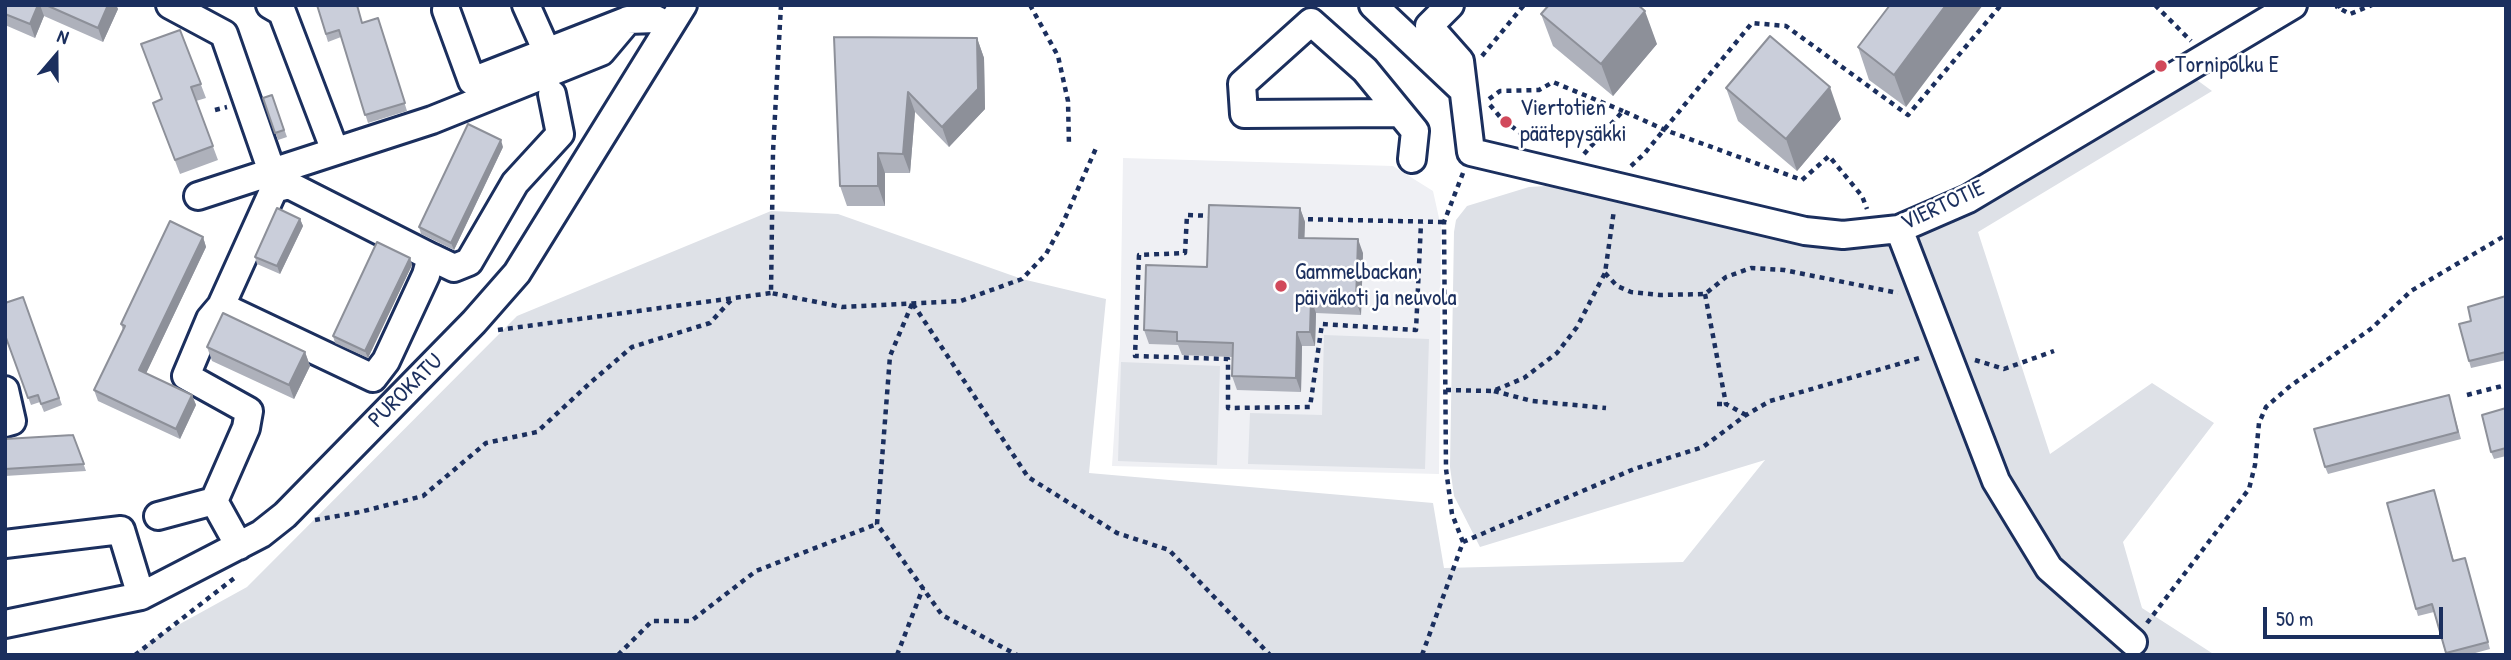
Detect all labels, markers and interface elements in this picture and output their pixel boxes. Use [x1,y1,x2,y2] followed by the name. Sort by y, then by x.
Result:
[21,21,91,91] north arrow
[54,22,72,50] text: N
[2175,52,2279,80] place label: Tornipolku E
[2153,58,2169,74] marker: Tornipolku E
[1520,95,1627,149] place label: Viertotien päätepysäkki
[1498,114,1514,130] marker: Viertotien päätepysäkki
[1897,175,1989,237] street label: VIERTOTIE
[1295,259,1456,313] place label: Gammelbackan päiväkoti ja neuvola
[1273,278,1289,294] marker: Gammelbackan päiväkoti ja neuvola
[363,348,449,434] street label: PUROKATU
[2266,594,2446,638] scale bar
[2276,604,2313,633] text: 50 m

